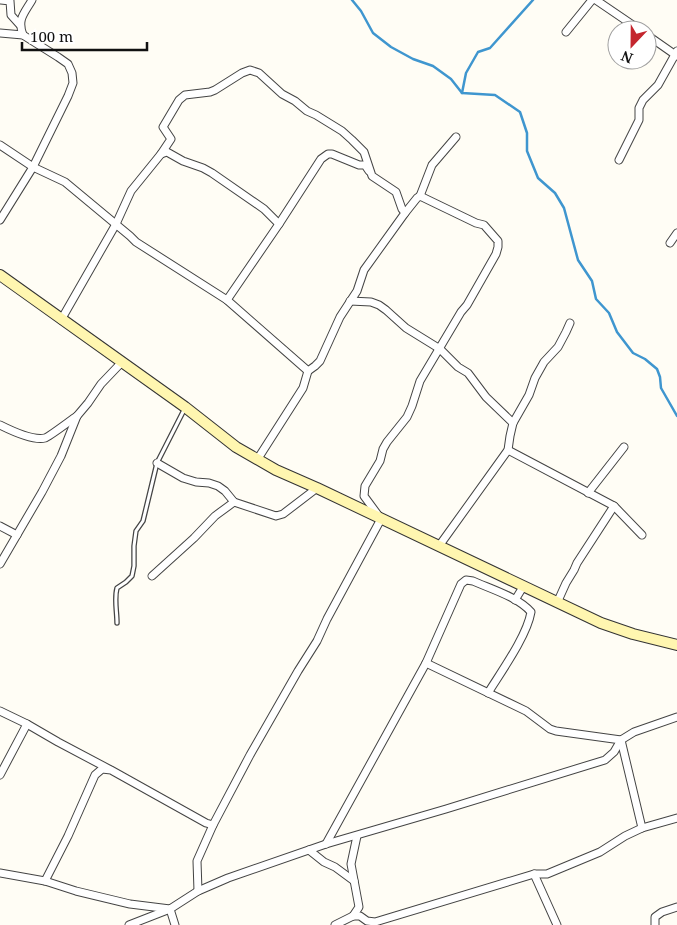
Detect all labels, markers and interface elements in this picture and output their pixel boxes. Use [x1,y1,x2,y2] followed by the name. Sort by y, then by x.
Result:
[22,20,148,52] scale bar
[607,20,657,70] north arrow
[30,26,73,46] text: 100 m
[618,47,636,68] text: N

